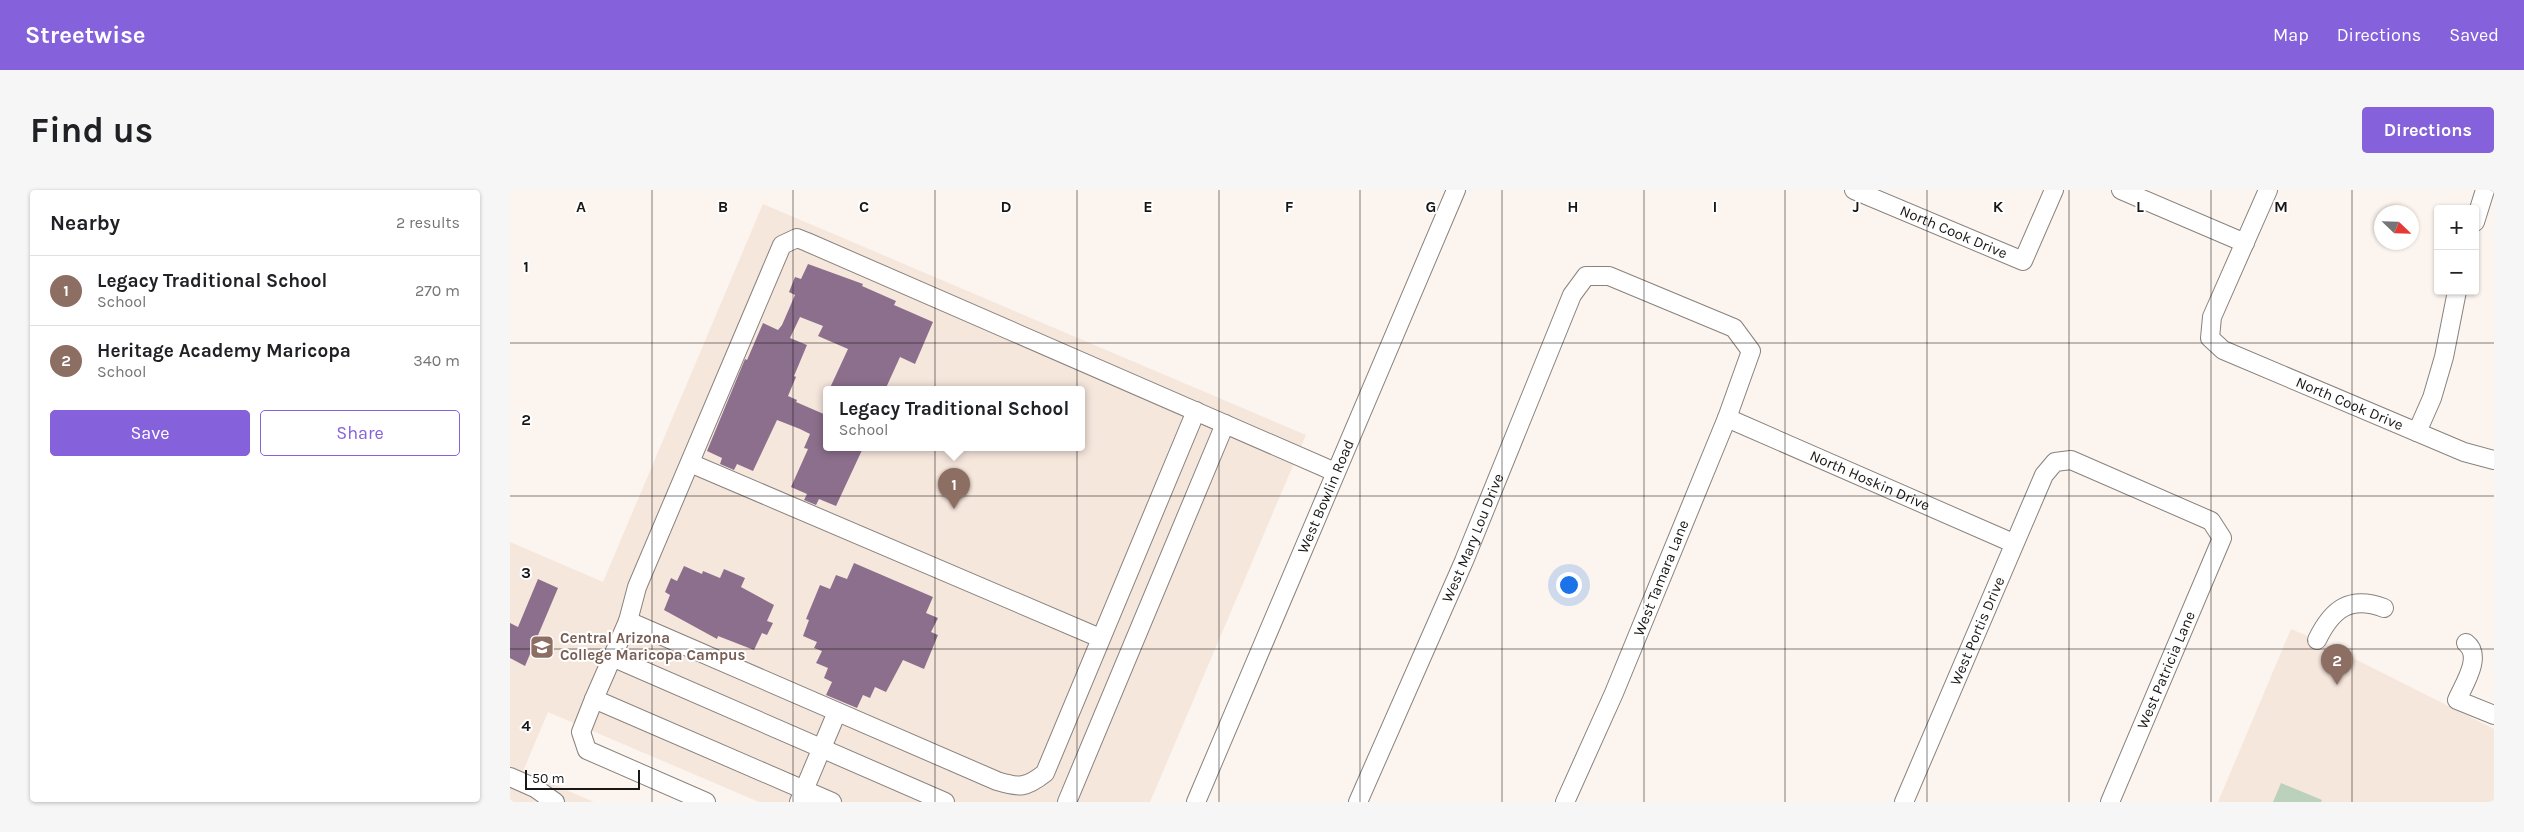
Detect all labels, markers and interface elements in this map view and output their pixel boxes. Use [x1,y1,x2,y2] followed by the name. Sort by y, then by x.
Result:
[25,21,146,49] text: Streetwise
[2273,24,2309,46] text: Map
[2337,24,2421,46] text: Directions
[2449,24,2499,46] text: Saved
[2362,107,2494,153] button: Directions
[30,110,153,151] text: Find us
[576,197,586,216] text: A
[718,197,728,216] text: B
[859,197,869,216] text: C
[1001,197,1012,216] text: D
[1143,197,1153,216] text: E
[1285,197,1294,216] text: F
[1426,197,1436,216] text: G
[1567,197,1579,216] text: H
[1713,197,1717,216] text: I
[1852,197,1860,216] text: J
[1993,197,2004,216] text: K
[2136,197,2144,216] text: L
[2274,197,2288,216] text: M
[1897,201,2010,262] street label: North Cook Drive
[2374,205,2419,250] north arrow
[2434,205,2479,295] map controls
[2434,205,2479,250] button: +
[50,211,120,235] text: Nearby
[396,213,460,232] text: 2 results
[2434,250,2479,295] button: −
[523,257,529,276] text: 1
[97,270,327,292] text: Legacy Traditional School
[63,281,69,300] text: 1
[415,281,460,300] text: 270 m
[97,292,147,311] text: School
[97,340,351,362] text: Heritage Academy Maricopa
[61,351,71,370] text: 2
[413,351,460,370] text: 340 m
[97,362,147,381] text: School
[2293,373,2406,434] street label: North Cook Drive
[823,386,1085,451] popup
[839,398,1069,420] text: Legacy Traditional School
[50,410,250,456] button: Save
[260,410,460,456] button: Share
[521,410,531,429] text: 2
[839,420,888,439] text: School
[1294,437,1358,556] street label: West Bowlin Road
[1807,446,1933,515] street label: North Hoskin Drive
[938,468,970,509] pin: 1
[1438,471,1508,605] street label: West Mary Lou Drive
[1629,517,1693,639] street label: West Tamara Lane
[521,563,531,582] text: 3
[1556,572,1582,598] your location
[1946,574,2008,688] street label: West Portis Drive
[2133,609,2199,731] street label: West Patricia Lane
[560,629,745,664] place label: Central Arizona College Maricopa Campus
[529,634,555,660] school or university icon: Central Arizona College Maricopa Campus
[2321,644,2353,685] pin: 2
[521,716,531,735] text: 4
[525,767,640,790] scale bar
[532,770,565,787] text: 50 m

